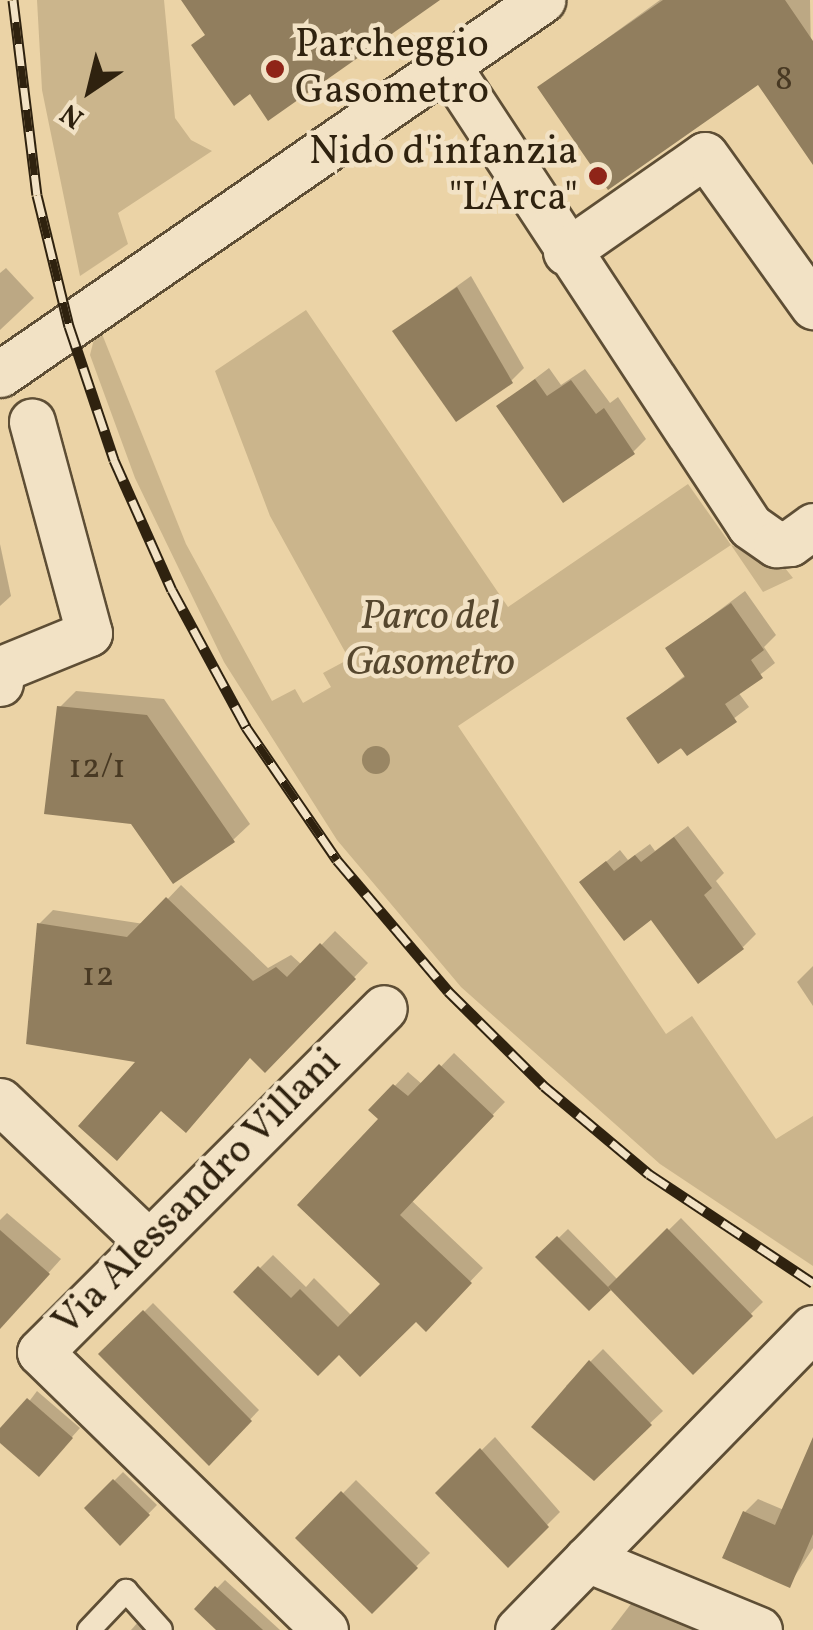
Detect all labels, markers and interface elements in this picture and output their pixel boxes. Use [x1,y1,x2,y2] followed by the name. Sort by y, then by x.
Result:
[295,22,489,116] place label: Parcheggio Gasometro
[40,40,140,140] north arrow
[264,58,286,80] marker: Parcheggio Gasometro
[775,59,793,101] house number: 8
[53,93,92,137] text: N
[309,129,578,223] place label: Nido d'infanzia "L'Arca"
[587,165,609,187] marker: Nido d'infanzia "L'Arca"
[345,594,515,688] park label: Parco del Gasometro
[68,747,126,789] house number: 12/1
[82,955,114,997] house number: 12
[44,1039,352,1347] street label: Via Alessandro Villani

